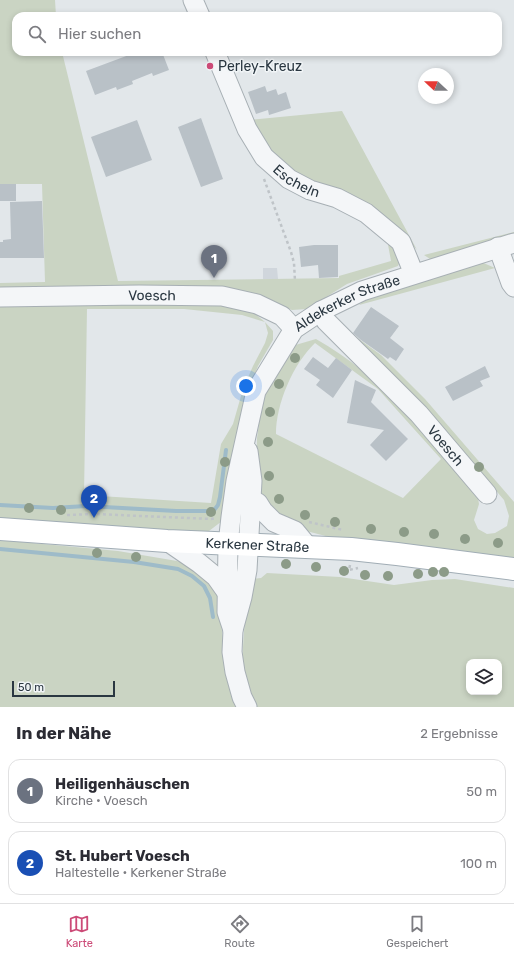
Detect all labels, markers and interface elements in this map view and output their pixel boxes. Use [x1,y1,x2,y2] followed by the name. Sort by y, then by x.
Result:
[12,12,502,56] search box
[26,23,48,45] icon: search
[58,25,141,43] text: Hier suchen
[218,58,302,75] place label: Perley-Kreuz
[205,61,215,71] marker: Perley-Kreuz
[418,68,454,104] north arrow
[270,161,322,201] street label: Escheln
[201,245,227,278] pin: 1
[291,271,402,335] street label: Aldekerker Straße
[128,286,176,304] street label: Voesch
[236,376,256,396] your location
[424,422,468,469] street label: Voesch
[81,485,107,518] pin: 2
[205,534,310,556] street label: Kerkener Straße
[466,659,502,695] map controls
[466,659,502,695] button: layers
[12,679,115,698] scale bar
[18,681,44,694] text: 50 m
[16,723,111,743] text: In der Nähe
[420,726,498,741] text: 2 Ergebnisse
[55,775,190,793] text: Heiligenhäuschen
[27,784,33,799] text: 1
[466,784,497,799] text: 50 m
[55,793,148,808] text: Kirche · Voesch
[55,847,190,865] text: St. Hubert Voesch
[26,856,34,871] text: 2
[460,856,497,871] text: 100 m
[55,865,227,880] text: Haltestelle · Kerkener Straße
[66,913,93,950] tab: Karte
[224,913,255,950] tab: Route
[386,913,448,950] tab: Gespeichert

